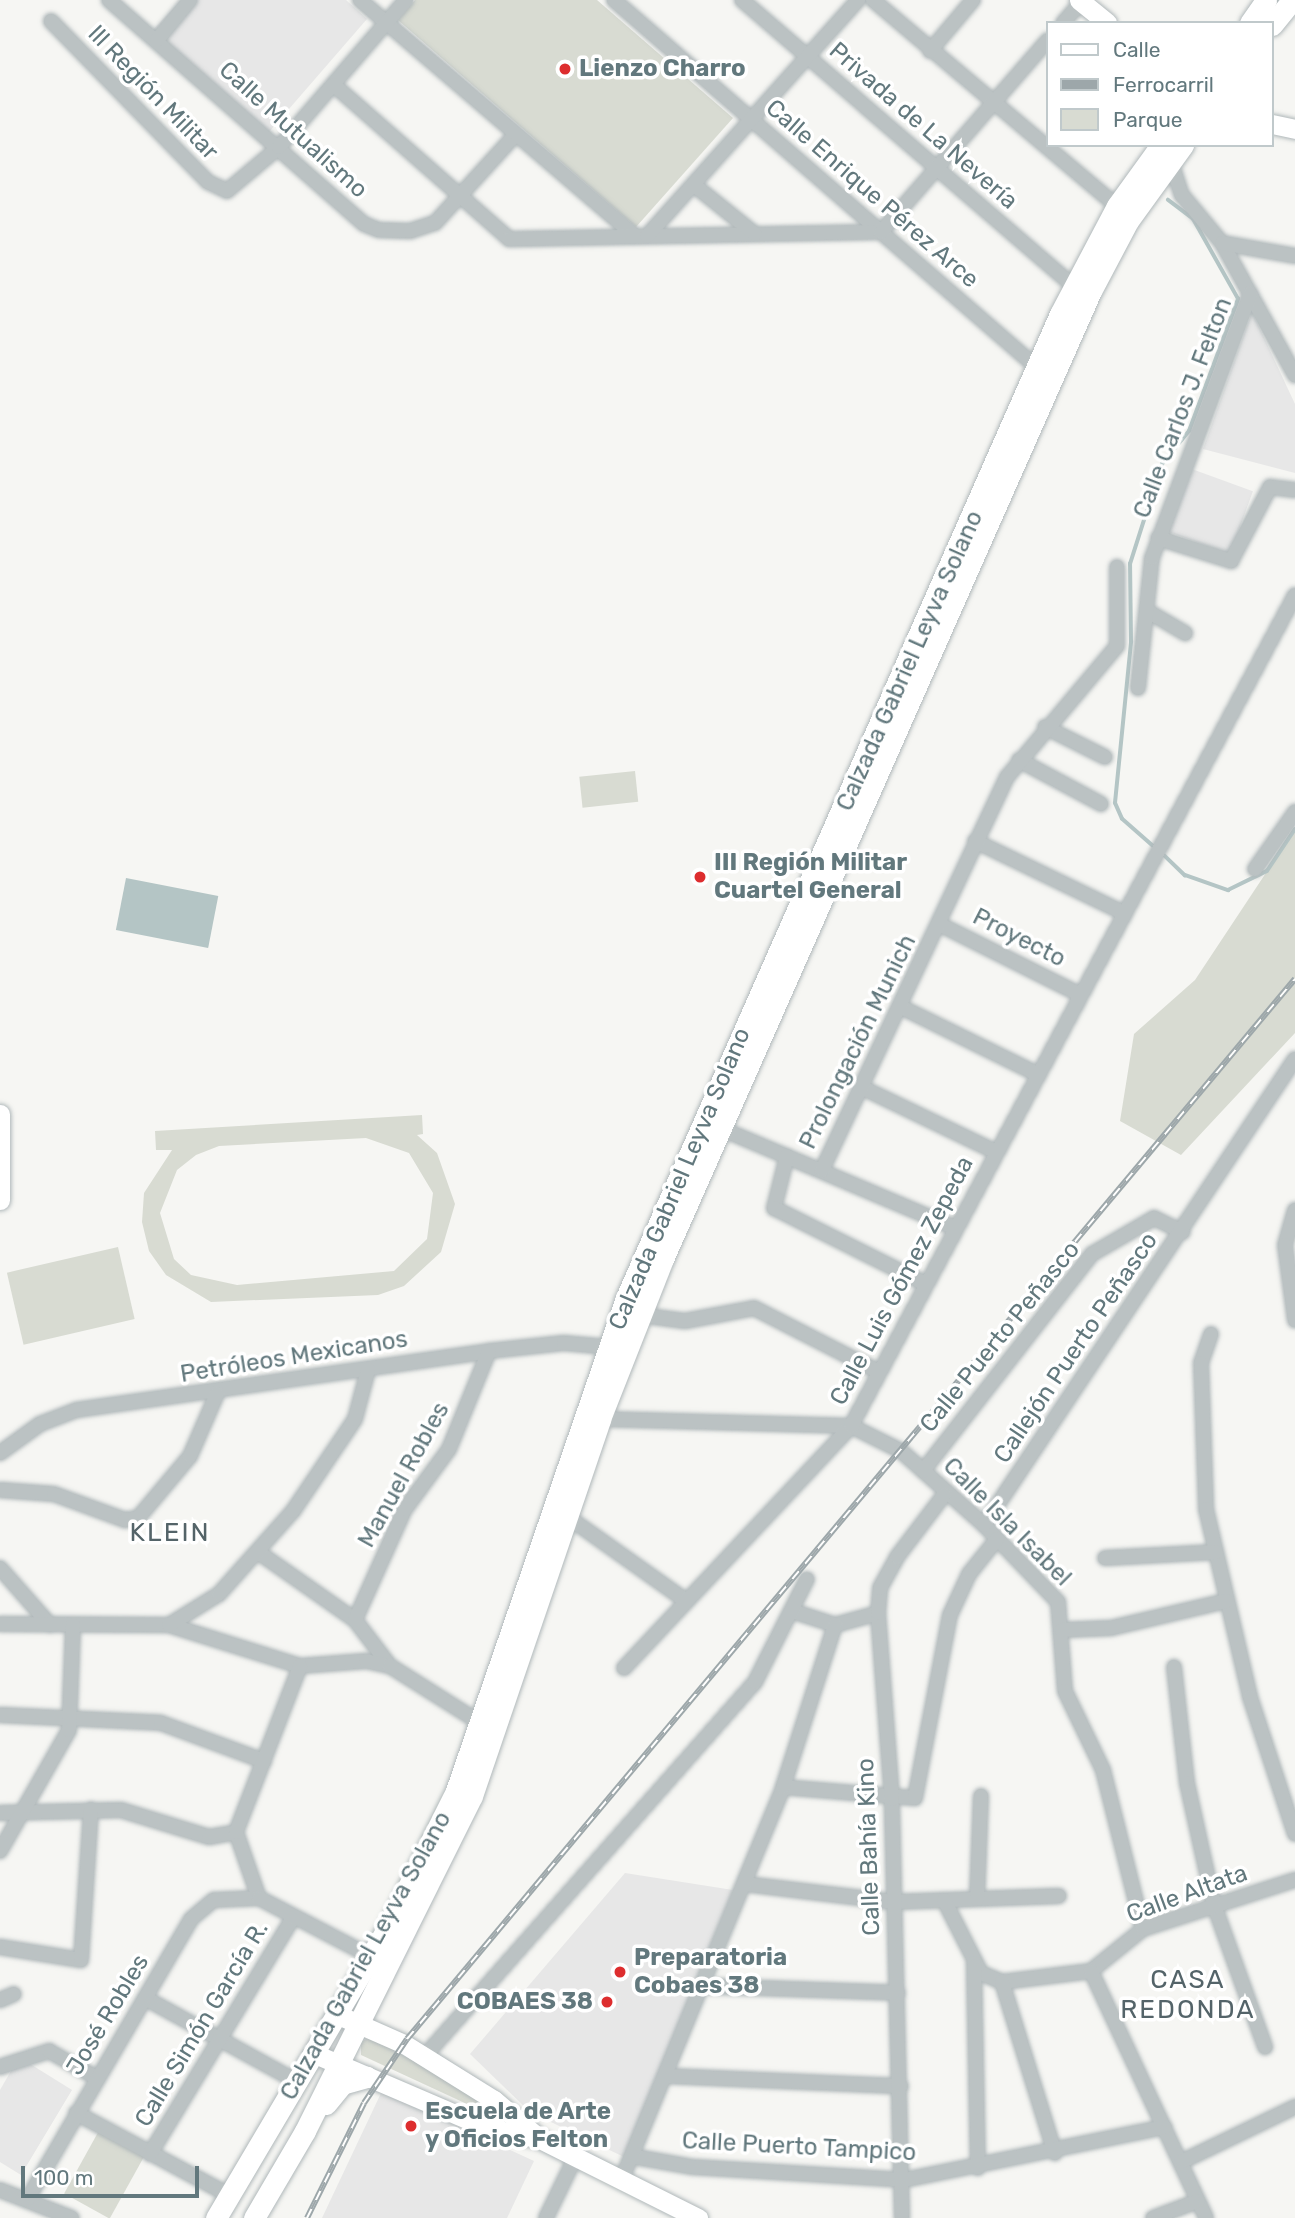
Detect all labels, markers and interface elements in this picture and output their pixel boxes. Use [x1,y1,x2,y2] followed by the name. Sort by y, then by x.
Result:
[82,20,224,166] street label: lll Región Militar
[1046,21,1274,147] legend
[823,36,1023,216] street label: Privada de La Nevería
[1113,37,1161,62] text: Calle
[579,55,746,83] place label: Lienzo Charro
[213,56,373,204] street label: Calle Mutualismo
[557,61,573,77] marker: Lienzo Charro
[1113,72,1214,97] text: Ferrocarril
[760,94,984,294] street label: Calle Enrique Pérez Arce
[1113,107,1183,132] text: Parque
[1128,294,1238,522] street label: Calle Carlos J. Felton
[831,507,989,815] street label: Calzada Gabriel Leyva Solano
[714,849,907,905] place label: III Región Militar Cuartel General
[692,869,708,885] marker: III Región Militar Cuartel General
[968,902,1070,974] street label: Proyecto
[794,930,922,1154] street label: Prolongación Munich
[603,1024,757,1334] street label: Calzada Gabriel Leyva Solano
[824,1152,980,1410] street label: Calle Luis Gómez Zepeda
[988,1227,1164,1469] street label: Callejón Puerto Peñasco
[914,1236,1086,1438] street label: Calle Puerto Peñasco
[178,1325,410,1389] street label: Petróleos Mexicanos
[352,1397,456,1553] street label: Manuel Robles
[937,1452,1077,1592] street label: Calle Isla Isabel
[130,1517,210,1549] district label: KLEIN
[852,1758,886,1936] street label: Calle Bahía Kino
[275,1807,457,2105] street label: Calzada Gabriel Leyva Solano
[1122,1859,1252,1929] street label: Calle Altata
[129,1916,275,2132] street label: Calle Simón García R.
[634,1944,787,2000] place label: Preparatoria Cobaes 38
[61,1949,155,2081] street label: José Robles
[612,1964,628,1980] marker: Preparatoria Cobaes 38
[1121,1964,1255,2025] district label: CASA REDONDA
[457,1988,593,2016] place label: COBAES 38
[599,1994,615,2010] marker: COBAES 38
[425,2098,612,2154] place label: Escuela de Arte y Oficios Felton
[403,2118,419,2134] marker: Escuela de Arte y Oficios Felton
[681,2126,917,2168] street label: Calle Puerto Tampico
[24,2152,203,2196] scale bar
[34,2165,93,2190] text: 100 m

